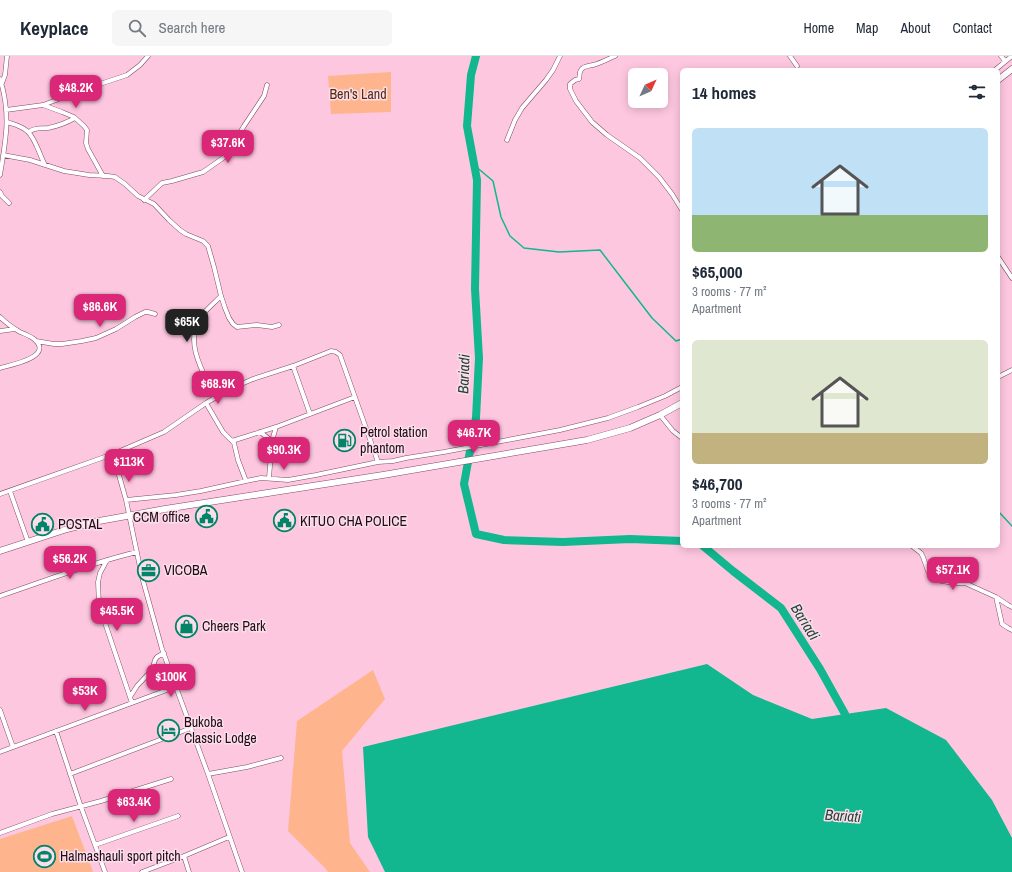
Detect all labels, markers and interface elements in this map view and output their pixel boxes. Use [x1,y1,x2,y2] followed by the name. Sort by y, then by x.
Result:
[112,10,392,46] search box
[20,15,88,41] text: Keyplace
[126,17,148,39] icon: search
[158,17,225,38] text: Search here
[803,19,834,37] text: Home
[856,19,878,37] text: Map
[900,19,930,37] text: About
[952,19,992,37] text: Contact
[628,68,668,108] north arrow
[628,68,668,108] map controls
[43,75,109,109] pin: $48.2K
[59,79,93,96] text: $48.2K
[692,81,756,104] text: 14 homes
[966,81,988,103] icon: filters
[329,85,387,103] park label: Ben's Land
[195,130,261,164] pin: $37.6K
[211,134,245,151] text: $37.6K
[804,154,876,226] icon: home
[692,260,742,283] text: $65,000
[692,283,767,300] text: 3 rooms · 77 m²
[67,294,133,328] pin: $86.6K
[83,298,117,315] text: $86.6K
[692,300,741,317] text: Apartment
[163,309,211,343] pin: $65K
[174,313,200,330] text: $65K
[452,353,475,394] water label: Bariadi
[804,366,876,438] icon: home
[185,371,251,405] pin: $68.9K
[201,375,235,392] text: $68.9K
[441,420,507,454] pin: $46.7K
[360,423,428,457] place label: Petrol station phantom
[457,424,491,441] text: $46.7K
[331,427,357,453] fuel station icon: Petrol station phantom
[251,437,317,471] pin: $90.3K
[267,441,301,458] text: $90.3K
[101,449,157,483] pin: $113K
[114,453,144,470] text: $113K
[692,472,742,495] text: $46,700
[692,495,767,512] text: 3 rooms · 77 m²
[193,504,219,530] public building icon: CCM office
[133,508,190,526] place label: CCM office
[272,508,298,534] public building icon: KITUO CHA POLICE
[30,511,56,537] public building icon: POSTAL
[300,512,407,530] place label: KITUO CHA POLICE
[692,512,741,529] text: Apartment
[58,515,103,533] place label: POSTAL
[37,546,103,580] pin: $56.2K
[53,550,87,567] text: $56.2K
[136,557,162,583] office icon: VICOBA
[920,557,986,591] pin: $57.1K
[164,561,208,579] place label: VICOBA
[936,561,970,578] text: $57.1K
[84,598,150,632] pin: $45.5K
[786,599,825,645] water label: Bariadi
[100,602,134,619] text: $45.5K
[174,613,200,639] shop icon: Cheers Park
[202,617,266,635] place label: Cheers Park
[143,664,199,698] pin: $100K
[155,668,187,685] text: $100K
[61,678,109,712] pin: $53K
[72,682,98,699] text: $53K
[184,713,257,747] place label: Bukoba Classic Lodge
[155,717,181,743] hotel icon: Bukoba Classic Lodge
[101,789,167,823] pin: $63.4K
[117,793,151,810] text: $63.4K
[824,804,862,827] water label: Bariati
[31,843,57,869] sports icon: Halmashauli sport pitch
[60,847,181,865] place label: Halmashauli sport pitch

